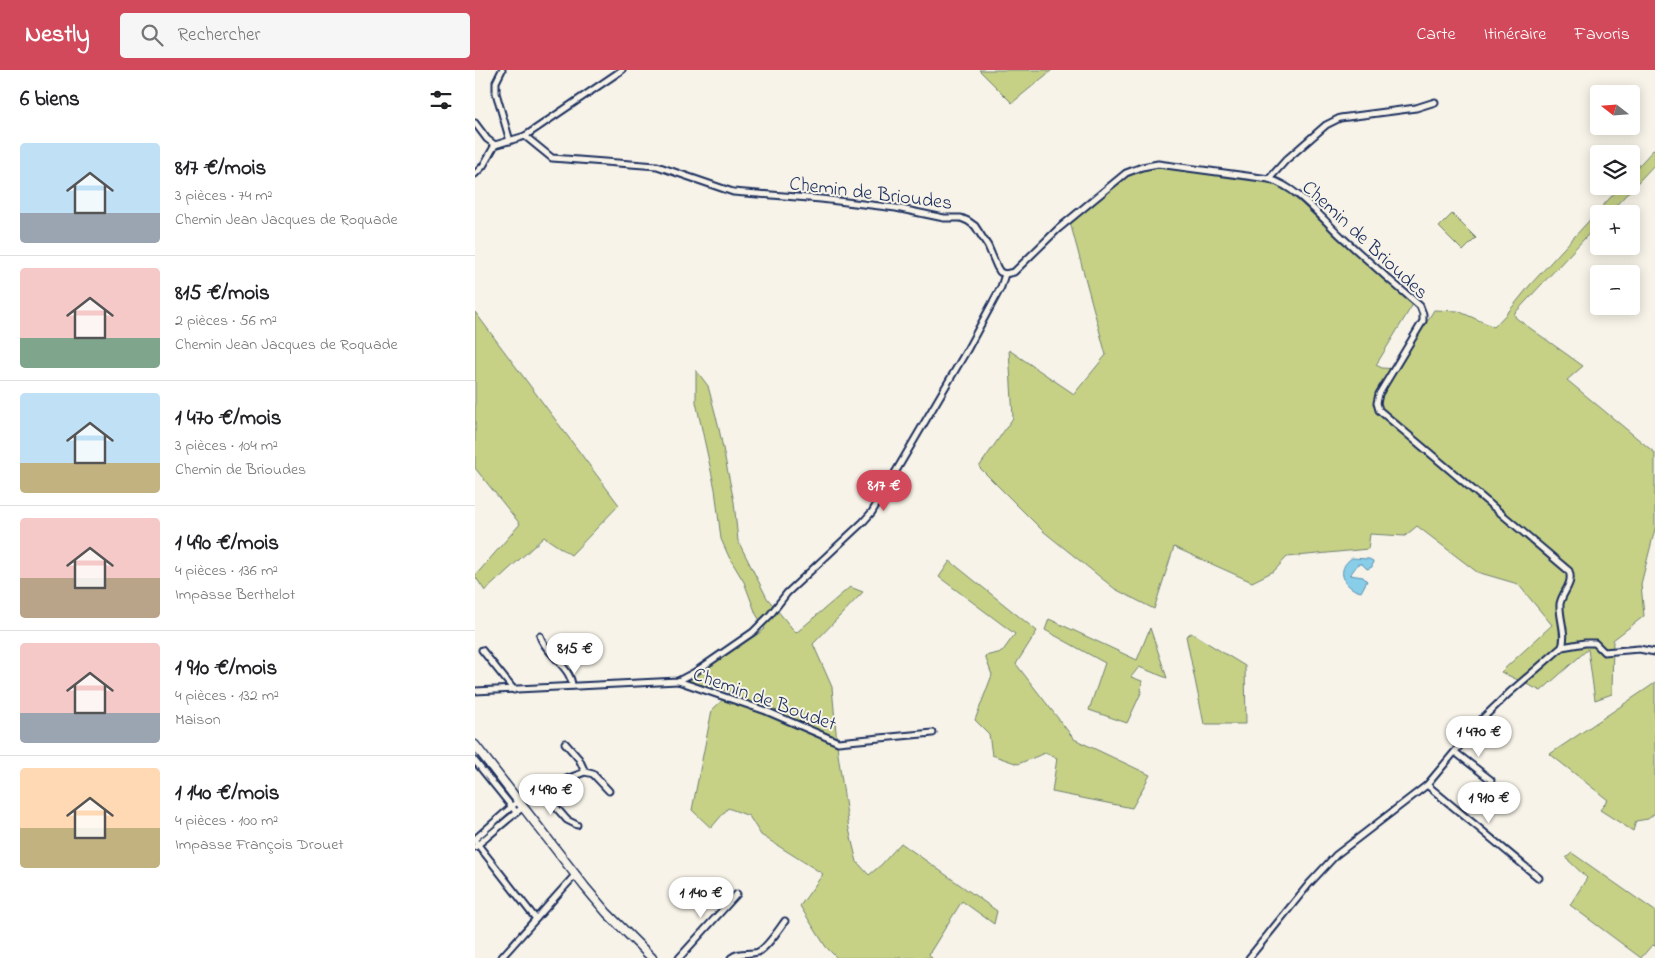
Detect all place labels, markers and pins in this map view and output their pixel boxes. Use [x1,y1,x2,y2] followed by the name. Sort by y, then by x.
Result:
[849,470,919,512] pin: 817 €
[540,632,610,675] pin: 815 €
[1433,716,1525,758] pin: 1 470 €
[505,774,597,816] pin: 1 490 €
[1443,782,1535,824] pin: 1 910 €
[655,876,747,919] pin: 1 140 €

